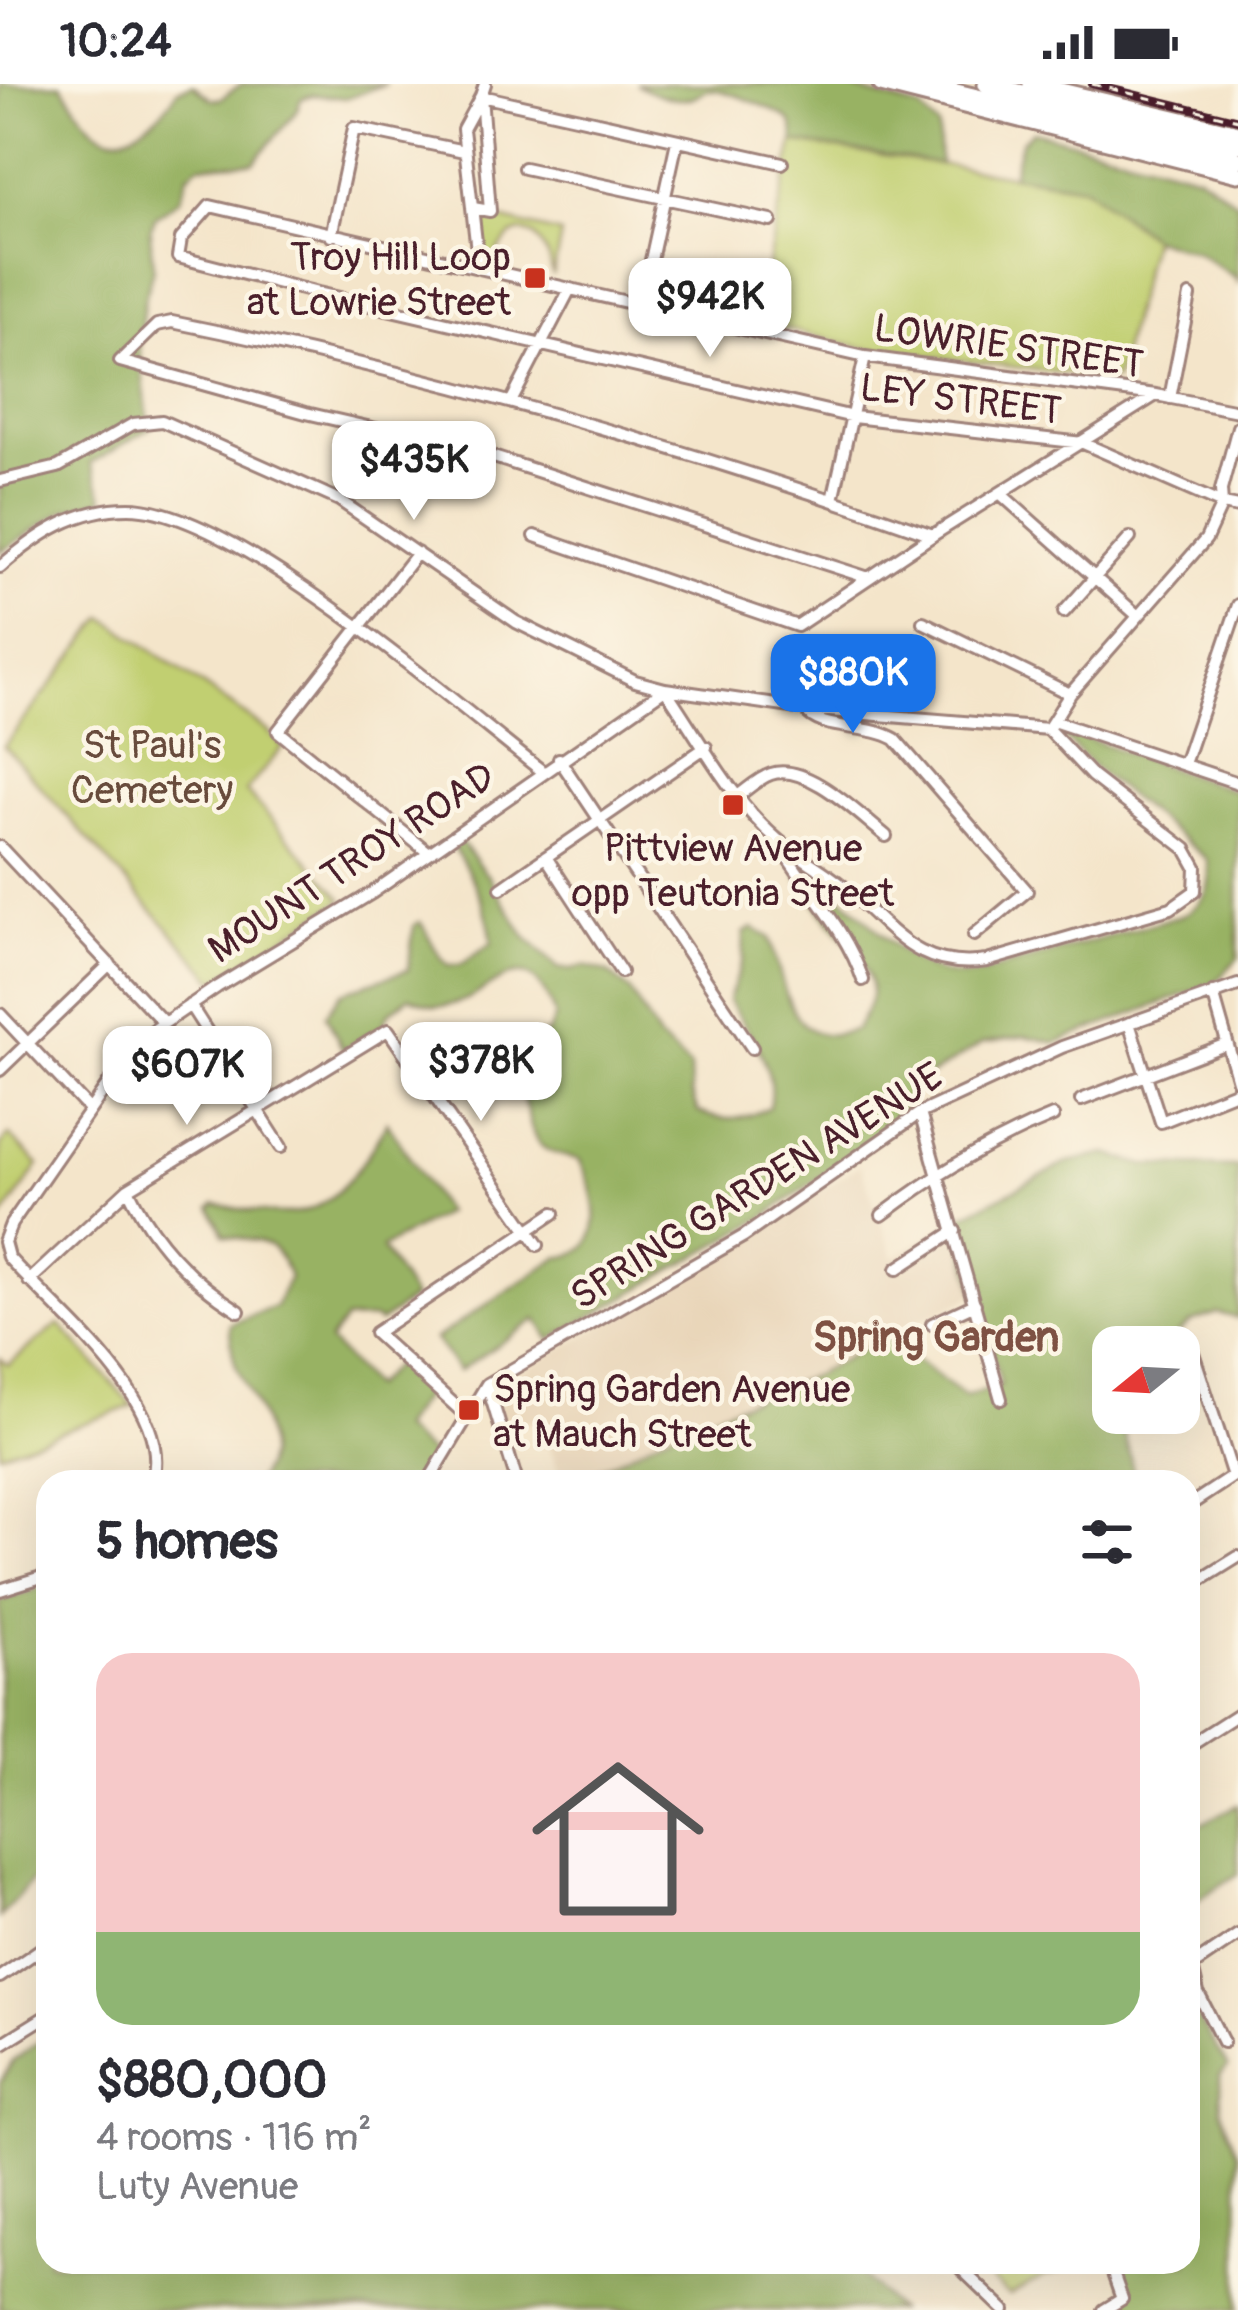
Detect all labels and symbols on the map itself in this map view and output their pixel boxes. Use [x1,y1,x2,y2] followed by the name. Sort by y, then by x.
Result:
[247,233,511,327] place label: Troy Hill Loop at Lowrie Street
[626,258,794,360] pin: $942K
[522,265,548,291] marker: Troy Hill Loop at Lowrie Street
[871,303,1147,390] street label: LOWRIE STREET
[857,363,1064,436] street label: LEY STREET
[330,421,498,523] pin: $435K
[769,634,937,736] pin: $880K
[71,721,233,815] park label: St Paul's Cemetery
[199,752,505,974] street label: MOUNT TROY ROAD
[720,792,746,818] marker: Pittview Avenue opp Teutonia Street
[572,824,894,918] place label: Pittview Avenue opp Teutonia Street
[397,1022,565,1124] pin: $378K
[103,1026,271,1128] pin: $607K
[562,1052,952,1321] street label: SPRING GARDEN AVENUE
[813,1312,1059,1364] district label: Spring Garden
[1092,1326,1200,1434] north arrow
[493,1365,850,1459] place label: Spring Garden Avenue at Mauch Street
[456,1397,482,1423] marker: Spring Garden Avenue at Mauch Street

